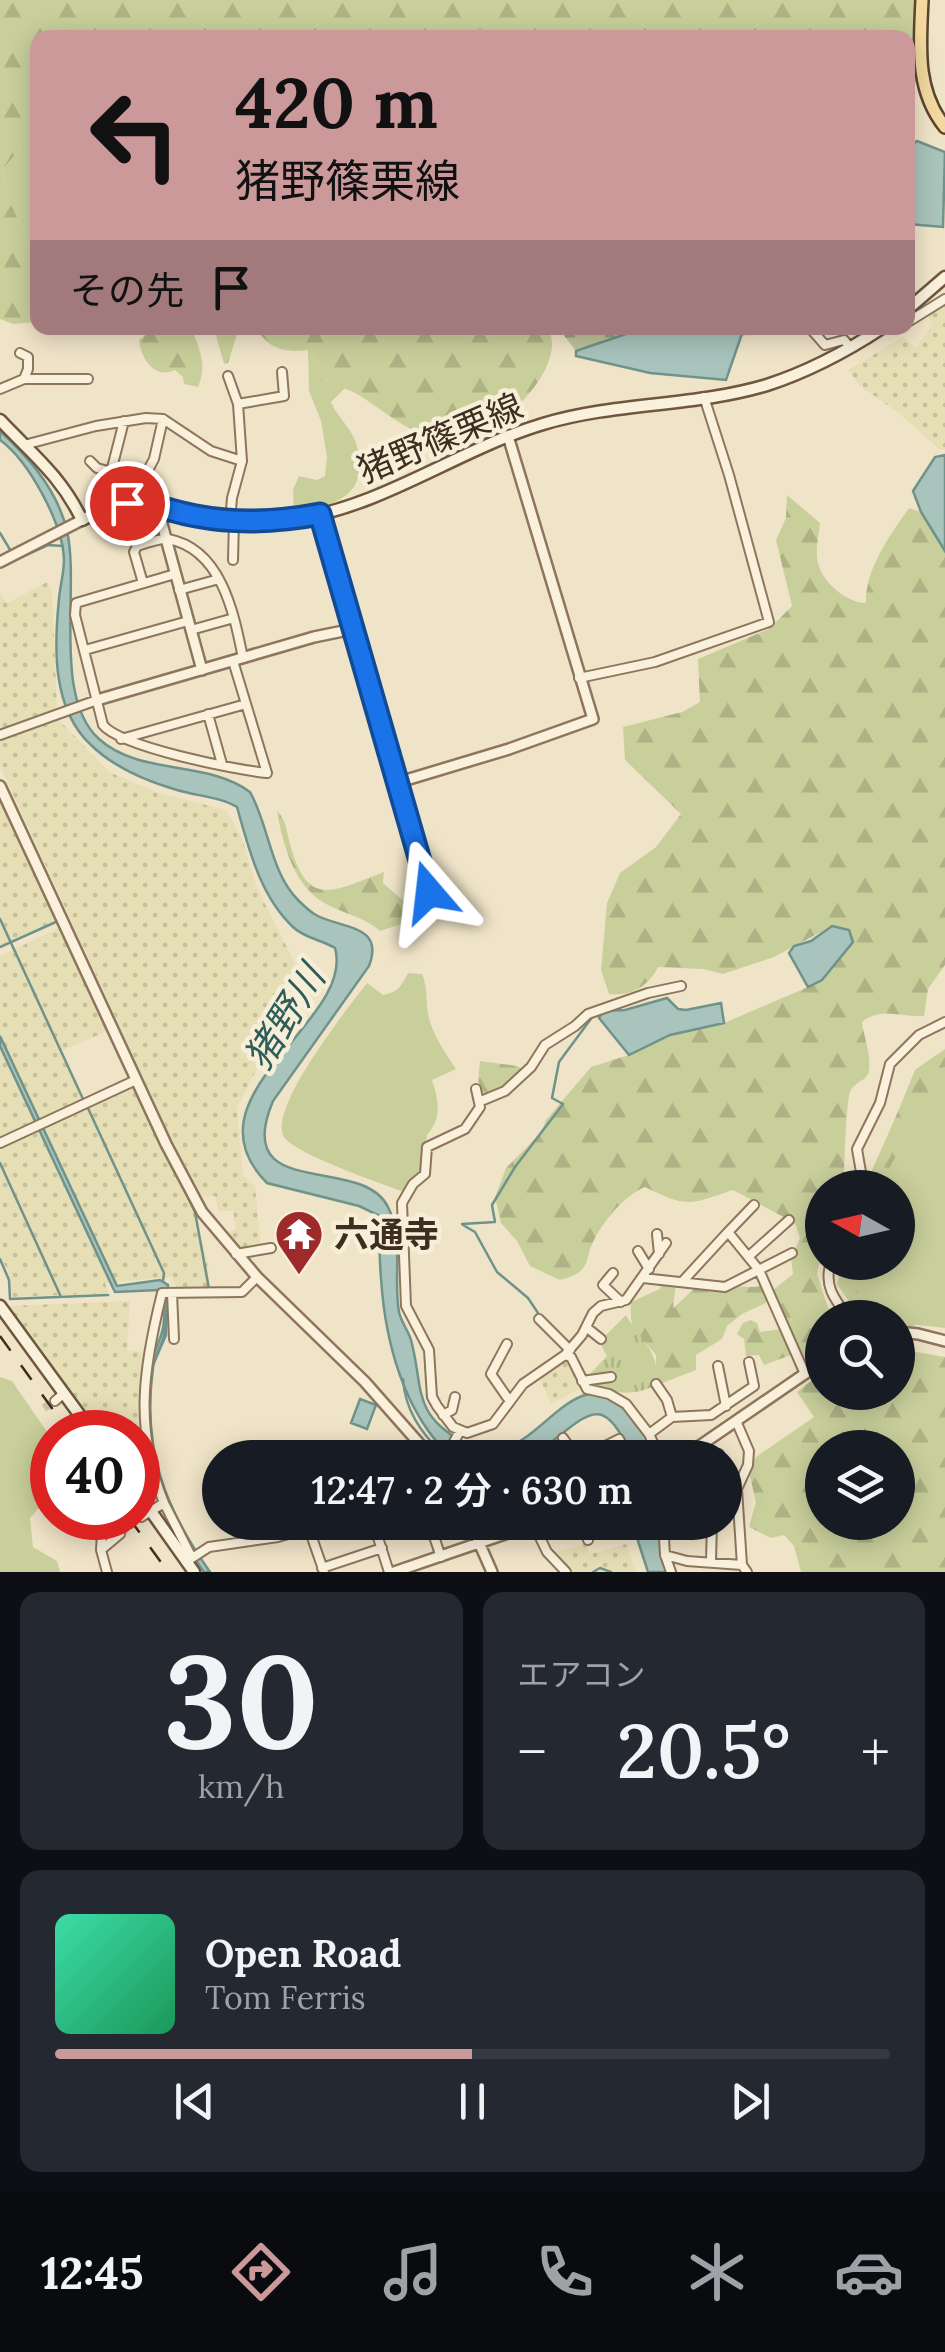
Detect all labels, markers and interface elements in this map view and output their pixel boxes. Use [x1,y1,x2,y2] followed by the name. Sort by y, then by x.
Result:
[235,58,438,147] text: 420 m
[70,70,200,200] icon: left
[235,152,460,209] text: 猪野篠栗線
[204,260,259,315] icon: arrive
[70,266,184,314] text: その先
[351,383,529,493] street label: 猪野篠栗線
[85,461,170,546] pin
[100,476,155,531] icon: arrive
[377,840,481,944] position arrow
[233,953,337,1078] water label: 猪野川
[805,1170,915,1280] north arrow
[805,1170,915,1540] map controls
[273,1208,325,1276] temple icon: 六通寺
[334,1212,439,1257] place label: 六通寺
[805,1300,915,1410] button: search
[30,1410,160,1540] speed limit sign: 40
[805,1430,915,1540] button: layers
[312,1466,632,1514] text: 12:47 · 2 分 · 630 m
[164,1617,319,1784] text: 30
[518,1654,646,1695] text: エアコン
[617,1703,791,1799] text: 20.5°
[518,1717,547,1787] text: −
[861,1717,890,1787] text: +
[198,1766,284,1807] text: km/h
[205,1929,401,1977] text: Open Road
[205,1977,366,2018] text: Tom Ferris
[167,2074,222,2129] icon: previous
[445,2074,500,2129] icon: pause
[723,2074,778,2129] icon: next
[226,2237,296,2307] icon: directions
[378,2237,448,2307] icon: music
[530,2237,600,2307] icon: phone
[682,2237,752,2307] icon: climate
[834,2237,904,2307] icon: car
[41,2244,143,2301] text: 12:45

